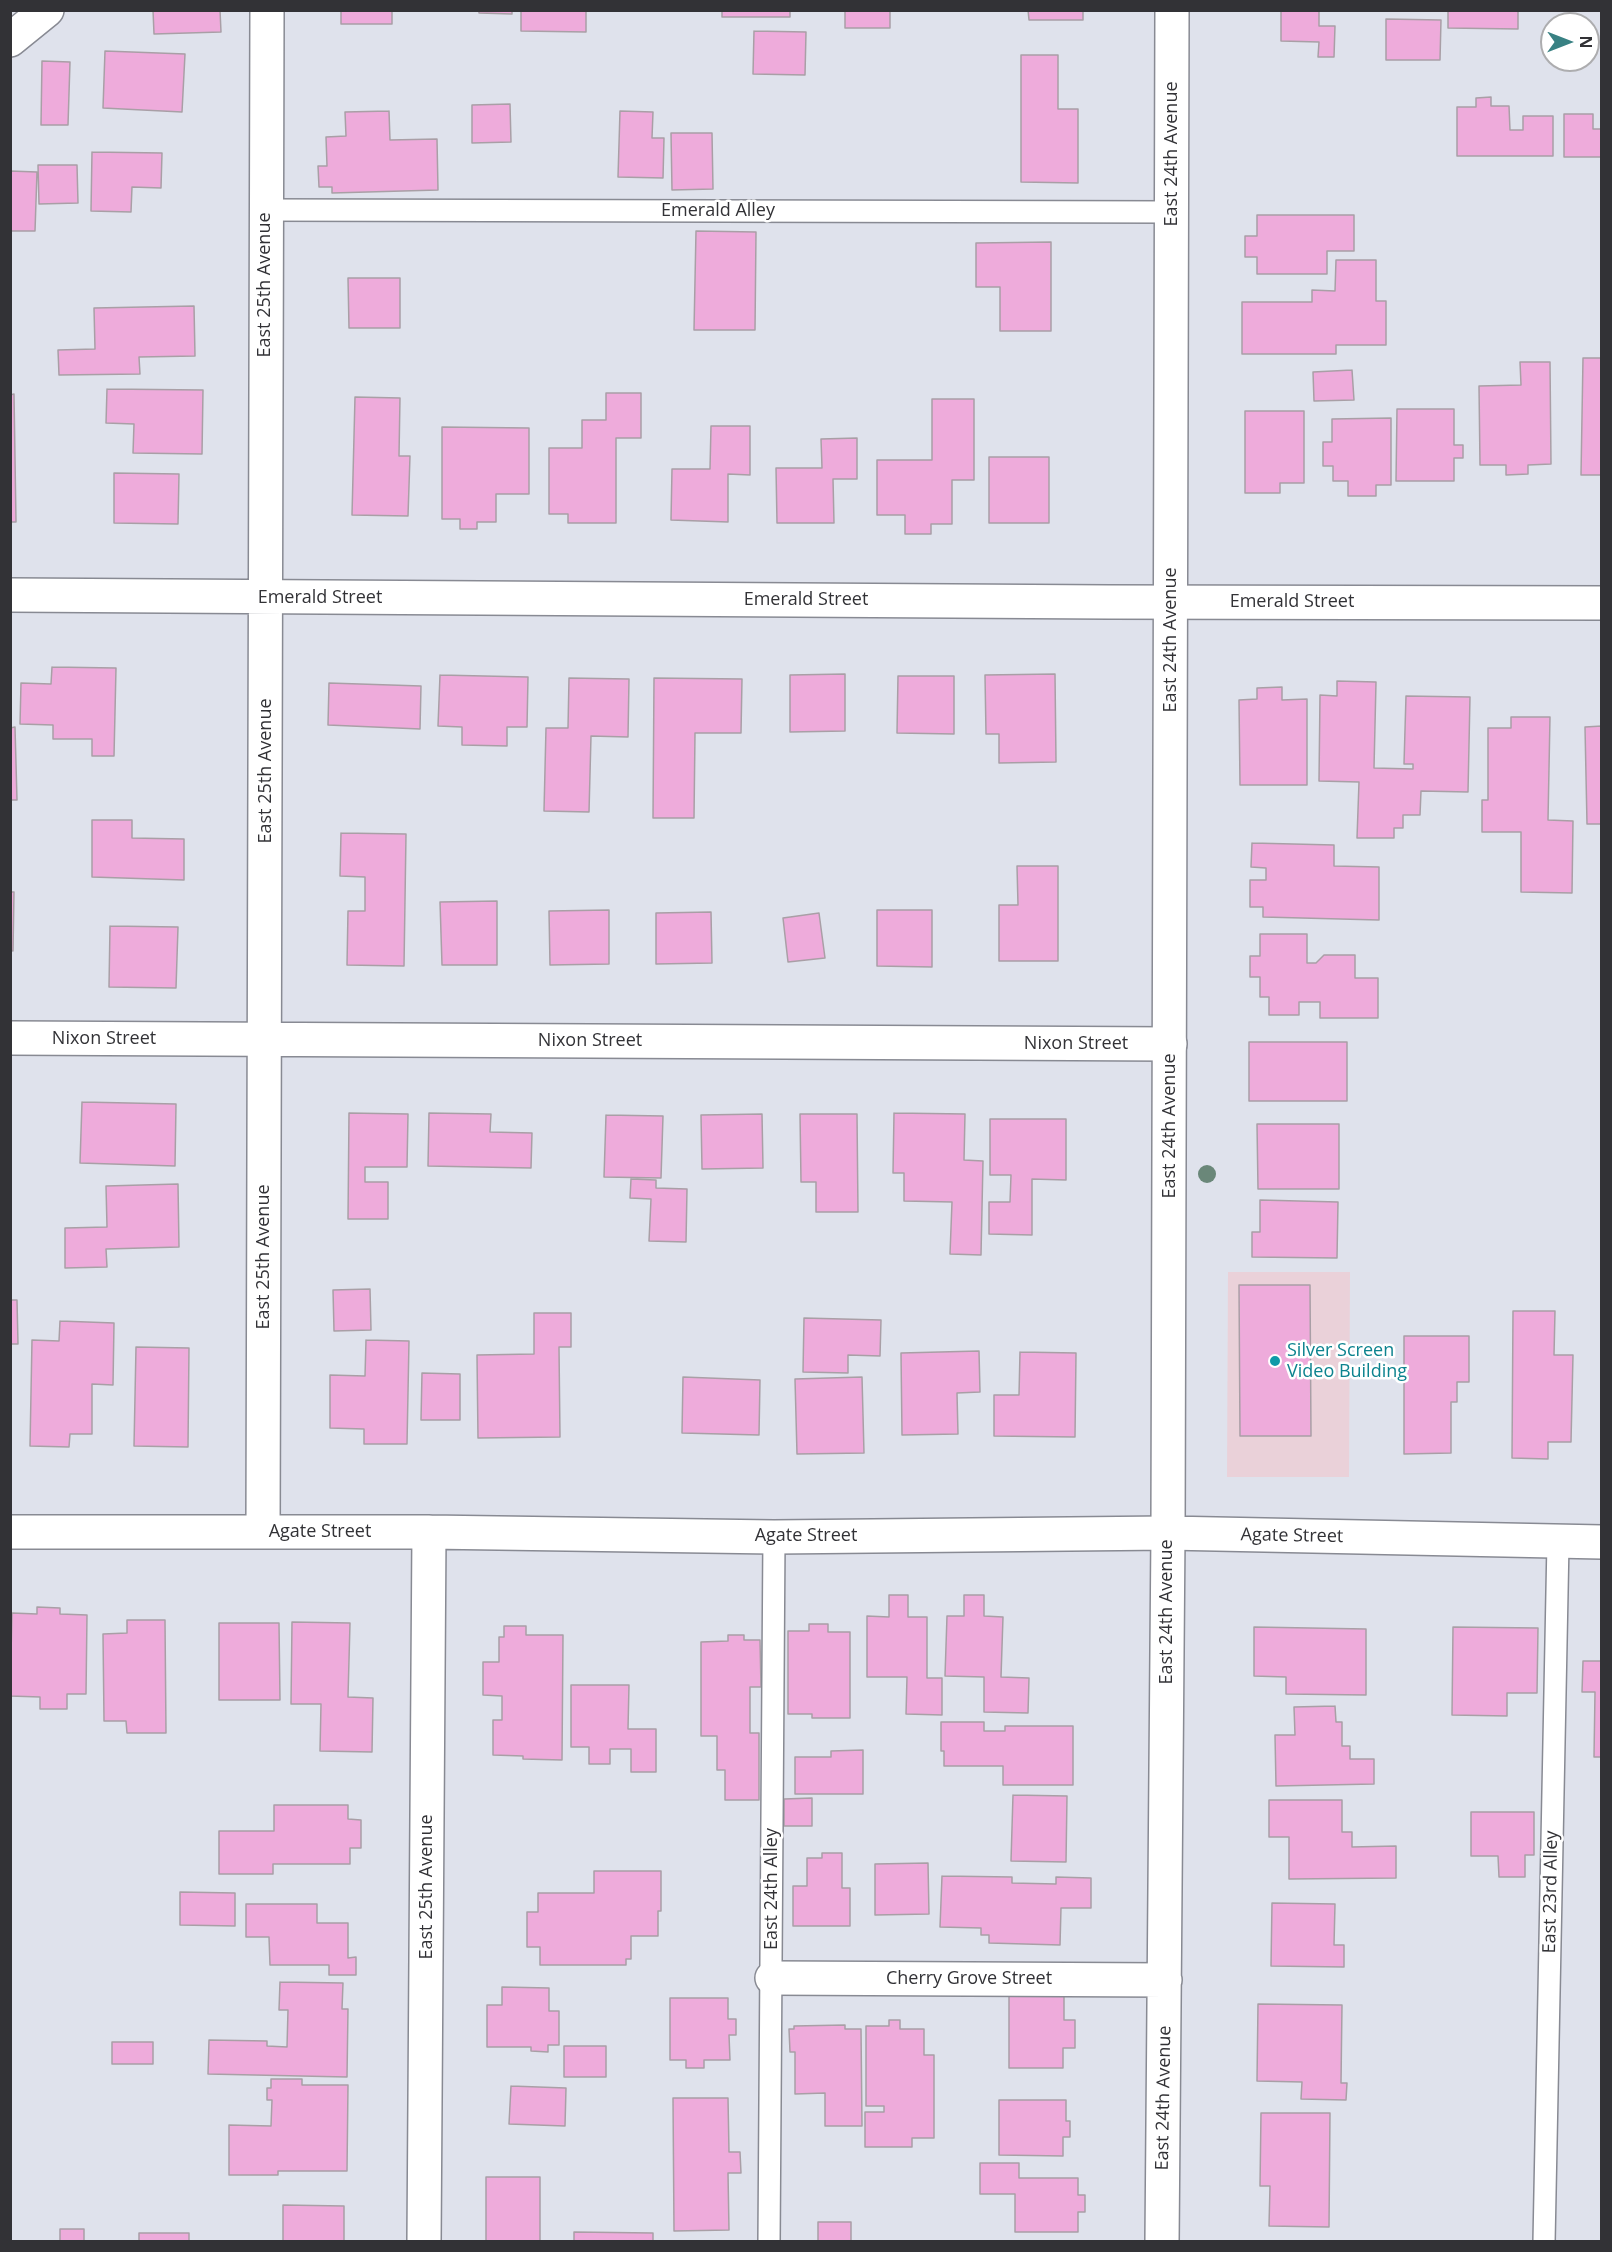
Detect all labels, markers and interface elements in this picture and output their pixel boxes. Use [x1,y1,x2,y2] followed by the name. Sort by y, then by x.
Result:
[1540,12,1600,72] north arrow
[1575,35,1597,49] text: N
[1161,81,1183,227] street label: East 24th Avenue
[661,200,775,222] street label: Emerald Alley
[254,212,276,358] street label: East 25th Avenue
[1160,567,1182,713] street label: East 24th Avenue
[258,587,382,609] street label: Emerald Street
[744,589,868,611] street label: Emerald Street
[1230,591,1354,613] street label: Emerald Street
[255,698,277,844] street label: East 25th Avenue
[52,1028,156,1050] street label: Nixon Street
[538,1030,642,1052] street label: Nixon Street
[1024,1033,1128,1055] street label: Nixon Street
[1159,1053,1181,1199] street label: East 24th Avenue
[253,1184,275,1330] street label: East 25th Avenue
[1287,1340,1407,1382] place label: Silver Screen Video Building
[1268,1354,1282,1368] marker: Silver Screen Video Building
[269,1521,371,1543] street label: Agate Street
[1241,1524,1343,1548] street label: Agate Street
[755,1525,857,1547] street label: Agate Street
[1156,1539,1178,1685] street label: East 24th Avenue
[416,1814,438,1960] street label: East 25th Avenue
[761,1828,783,1950] street label: East 24th Alley
[1539,1830,1563,1954] street label: East 23rd Alley
[886,1968,1052,1990] street label: Cherry Grove Street
[1152,2025,1176,2171] street label: East 24th Avenue

